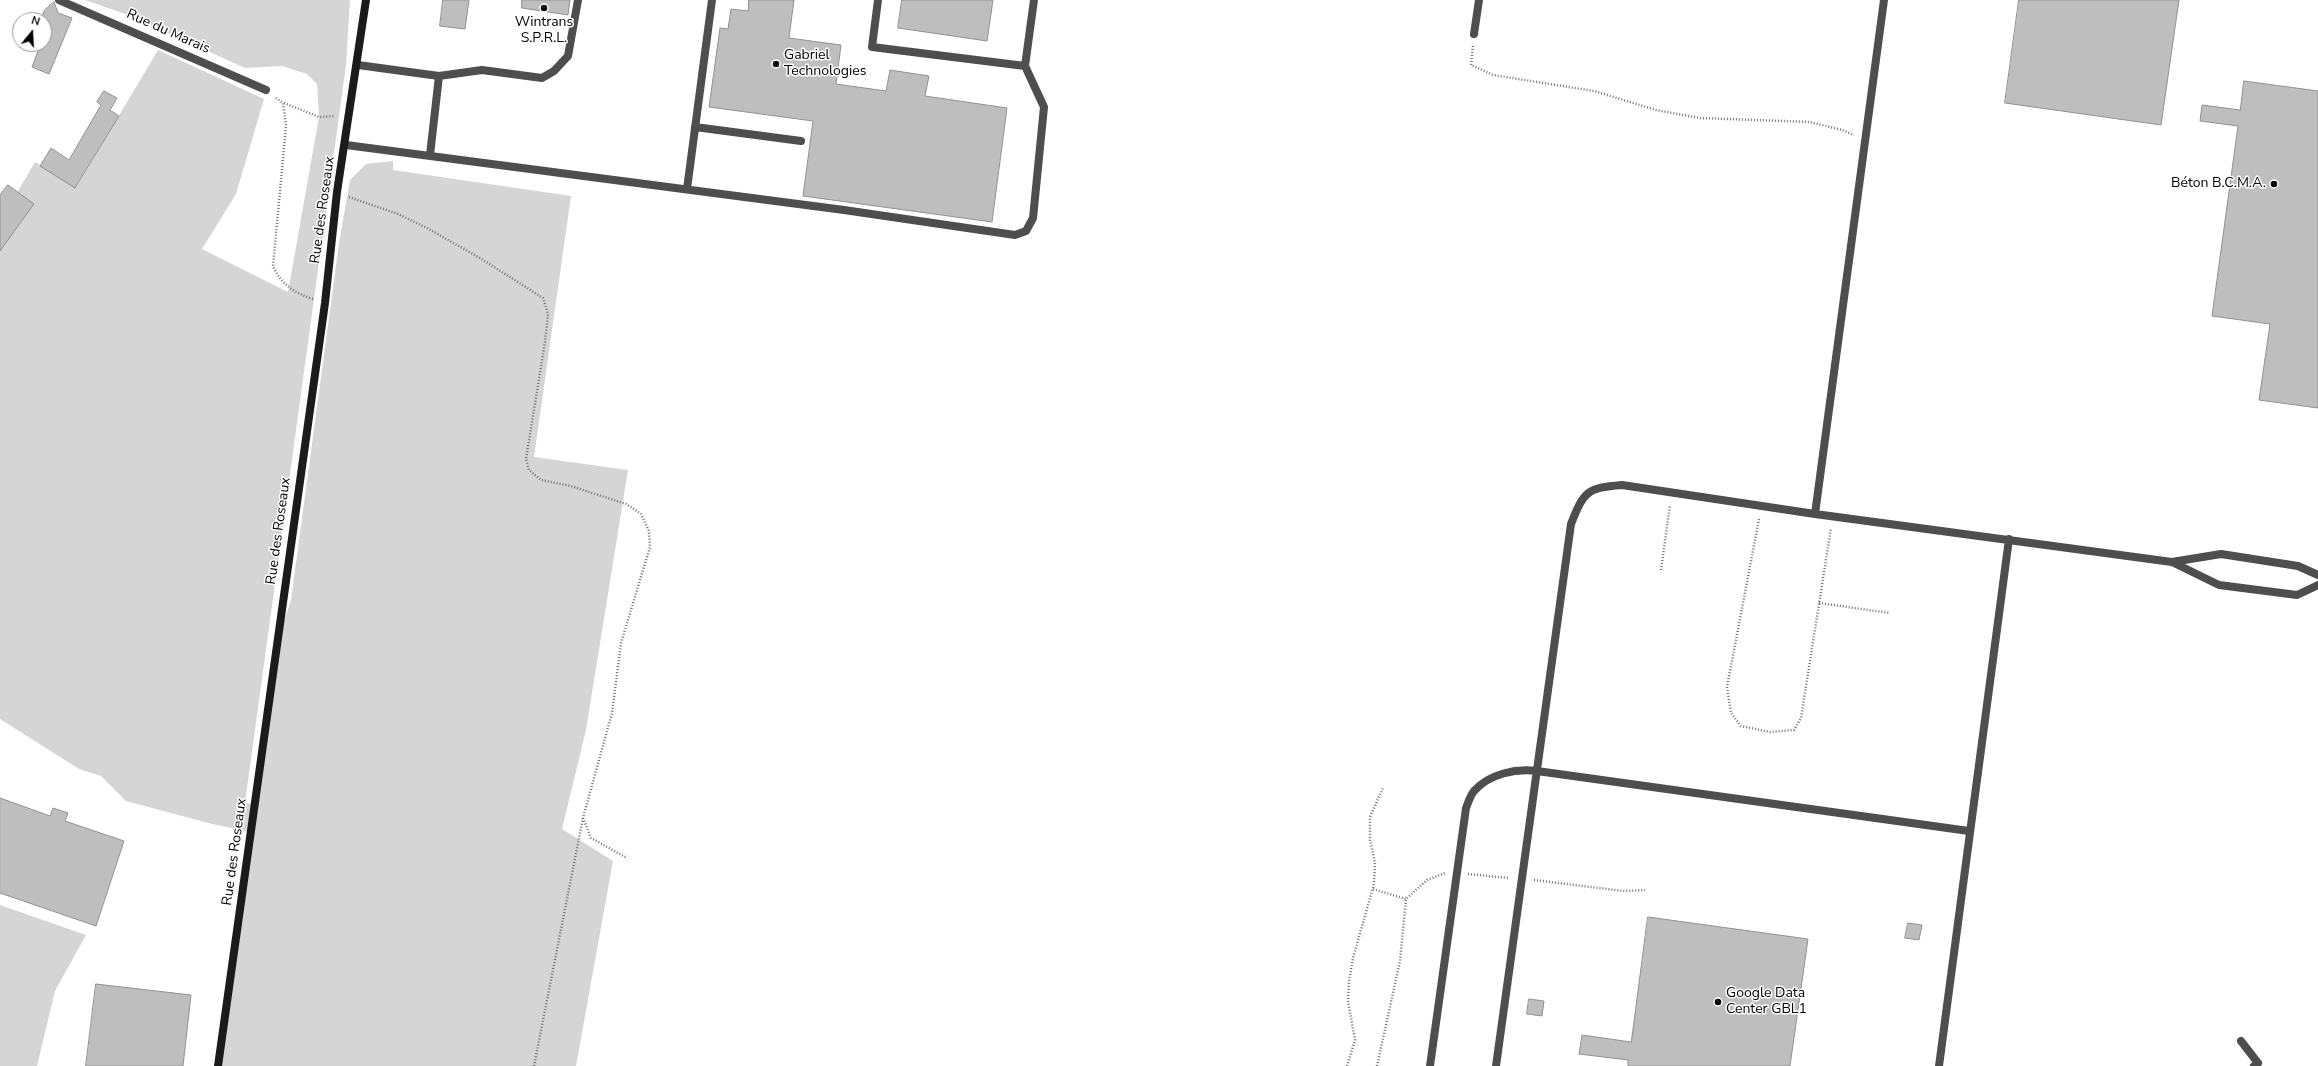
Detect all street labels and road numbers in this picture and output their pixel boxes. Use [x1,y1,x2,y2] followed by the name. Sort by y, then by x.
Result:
[124,6,212,58] street label: Rue du Marais
[307,155,339,265] street label: Rue des Roseaux
[263,476,295,586] street label: Rue des Roseaux
[219,797,251,907] street label: Rue des Roseaux

